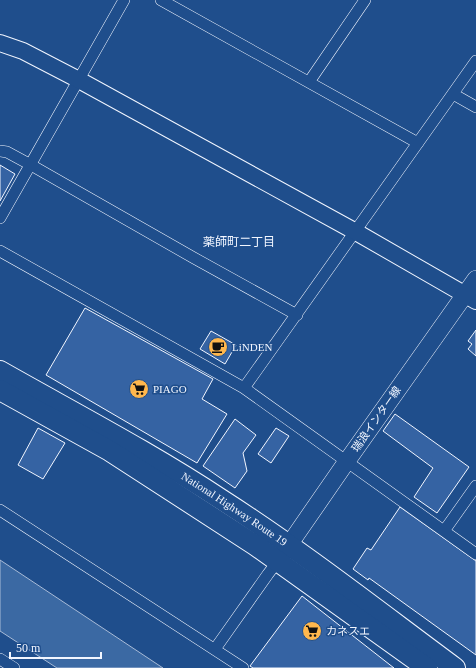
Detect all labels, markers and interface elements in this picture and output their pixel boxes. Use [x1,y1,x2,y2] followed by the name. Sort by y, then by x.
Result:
[203,235,275,249] district label: 薬師町二丁目
[207,336,229,358] cafe icon: LiNDEN
[232,341,272,353] place label: LiNDEN
[128,378,150,400] supermarket icon: PIAGO
[153,383,187,395] place label: PIAGO
[349,384,403,454] street label: 瑞浪インター線
[179,470,290,548] street label: National Highway Route 19
[301,620,323,642] supermarket icon: カネスエ
[326,625,370,637] place label: カネスエ
[10,634,101,660] scale bar
[16,641,41,655] text: 50 m

